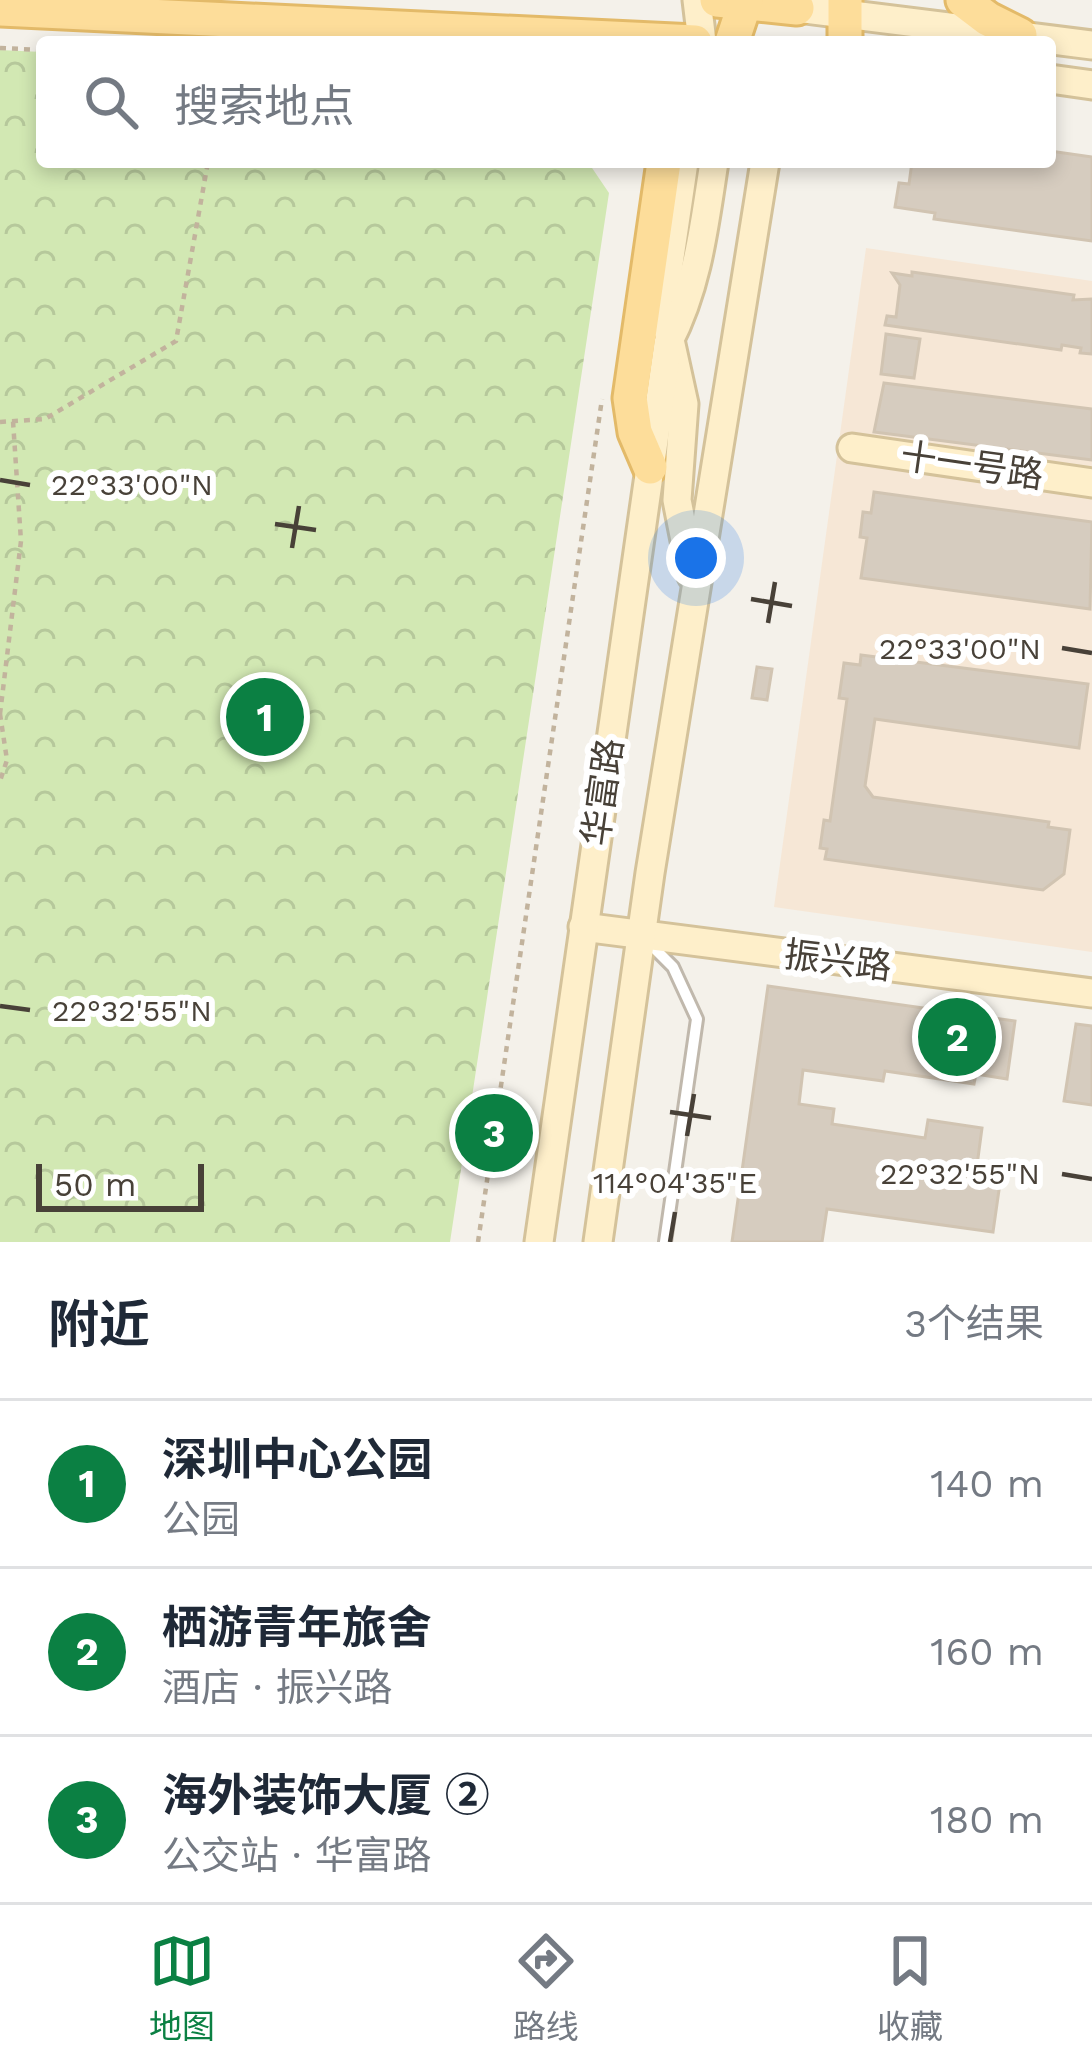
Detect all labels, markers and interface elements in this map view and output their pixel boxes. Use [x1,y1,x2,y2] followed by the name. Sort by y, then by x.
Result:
[36,36,1056,168] search box
[78,69,144,135] icon: search
[174,80,354,133] text: 搜索地点
[898,435,1046,497] street label: 十一号路
[51,467,213,502] text: 22°33'00"N
[666,528,726,588] your location
[879,631,1041,666] text: 22°33'00"N
[226,672,304,762] pin: 1
[575,736,631,849] street label: 华富路
[782,934,894,988] street label: 振兴路
[918,992,996,1082] pin: 2
[52,993,212,1028] text: 22°32'55"N
[455,1088,533,1178] pin: 3
[880,1156,1040,1191] text: 22°32'55"N
[36,1158,204,1211] scale bar
[54,1165,136,1204] text: 50 m
[593,1165,757,1200] text: 114°04'35"E
[48,1295,150,1354] text: 附近
[904,1301,1044,1346] text: 3个结果
[162,1433,432,1486] text: 深圳中心公园
[79,1461,95,1506] text: 1
[930,1461,1044,1506] text: 140 m
[162,1497,240,1542] text: 公园
[162,1601,432,1654] text: 栖游青年旅舍
[75,1629,99,1674] text: 2
[930,1629,1044,1674] text: 160 m
[162,1665,392,1710] text: 酒店 · 振兴路
[162,1769,490,1822] text: 海外装饰大厦 ②
[75,1797,99,1842] text: 3
[930,1797,1044,1842] text: 180 m
[162,1833,431,1878] text: 公交站 · 华富路
[149,1928,215,2048] tab: 地图
[513,1928,579,2048] tab: 路线
[877,1928,943,2048] tab: 收藏

